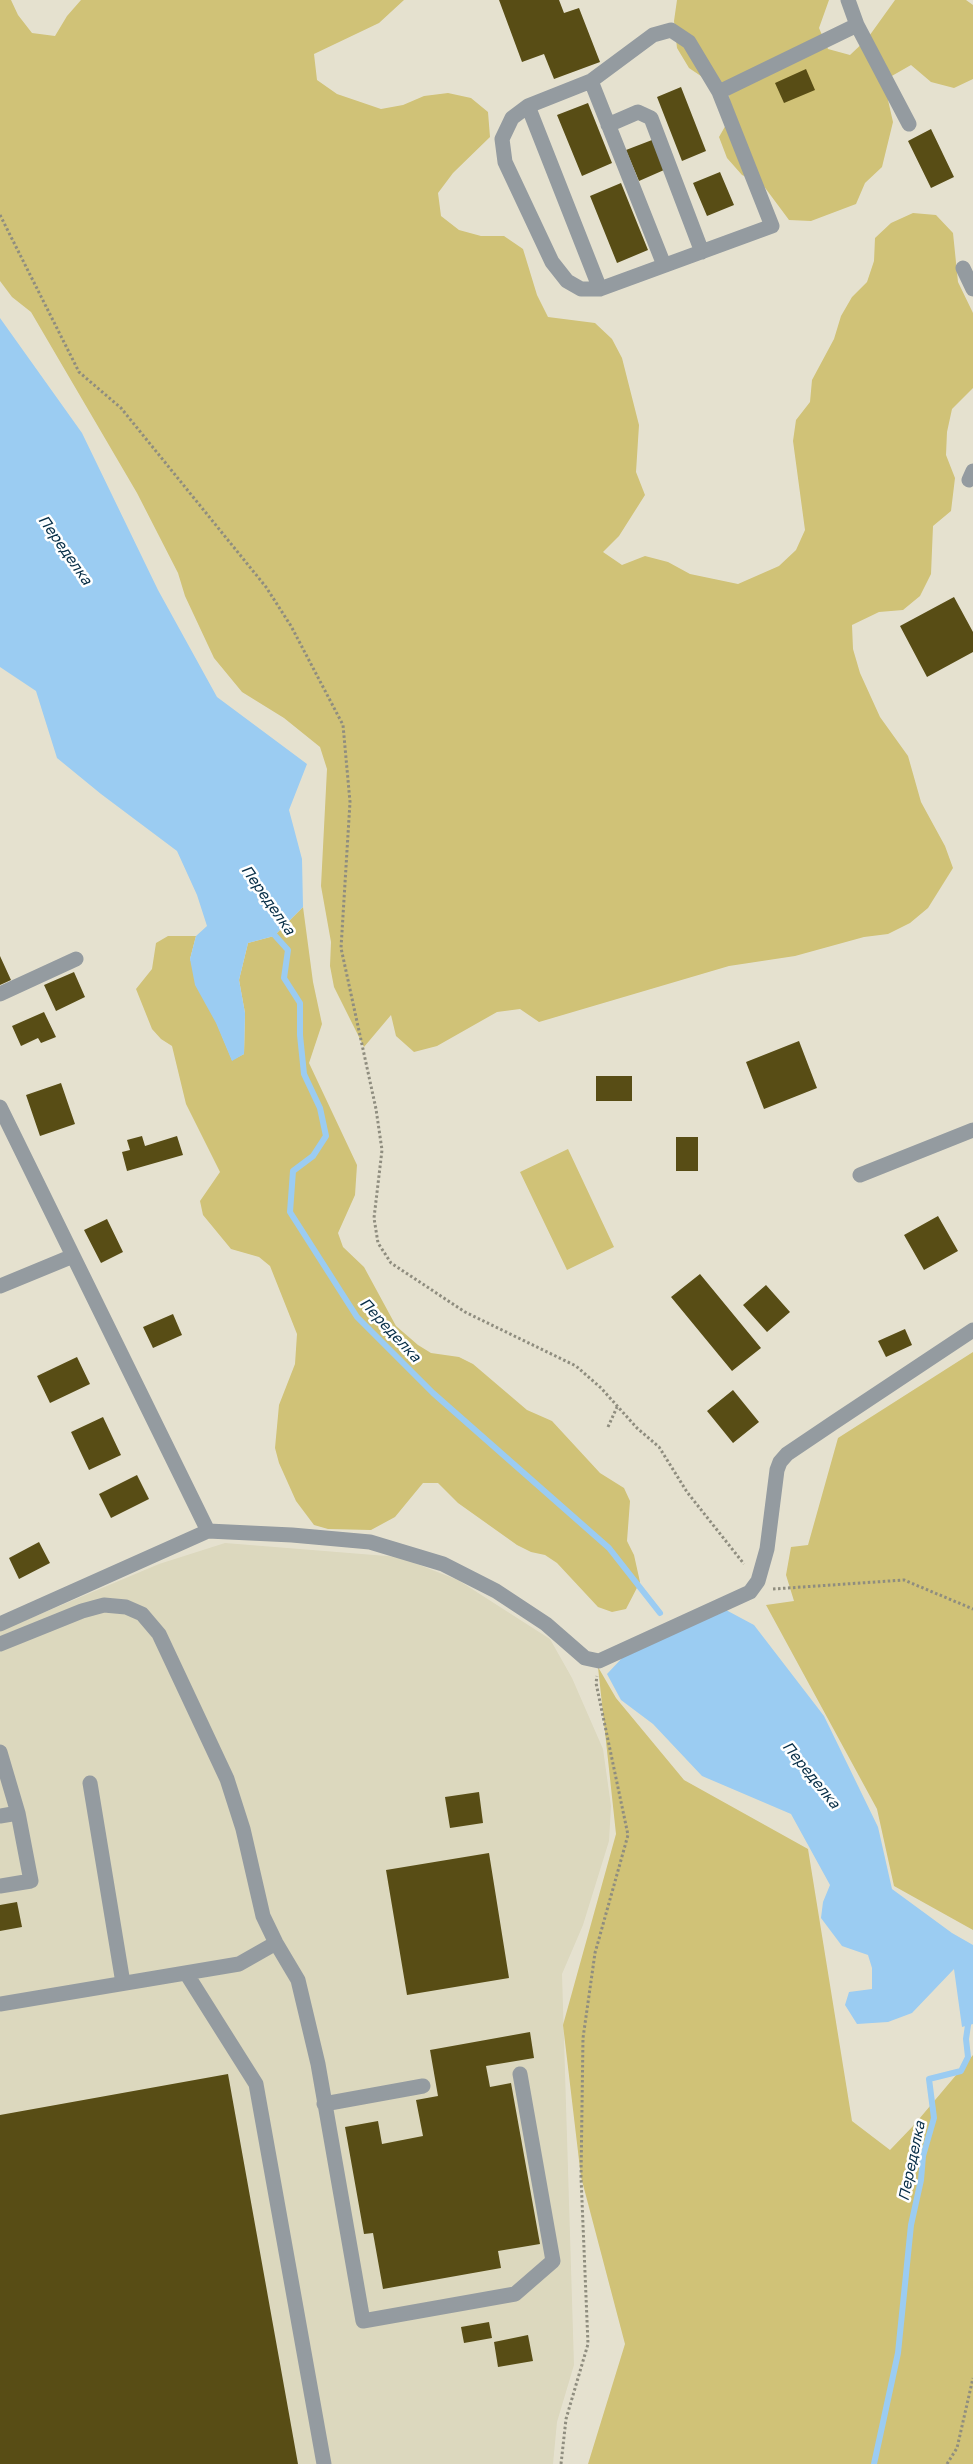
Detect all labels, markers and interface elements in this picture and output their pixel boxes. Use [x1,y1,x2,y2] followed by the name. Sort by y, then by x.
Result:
[34,512,96,588] water label: Переделка
[237,862,299,938] water label: Переделка
[356,1294,424,1366] water label: Переделка
[778,1738,844,1812] water label: Переделка
[895,2119,929,2203] water label: Переделка

